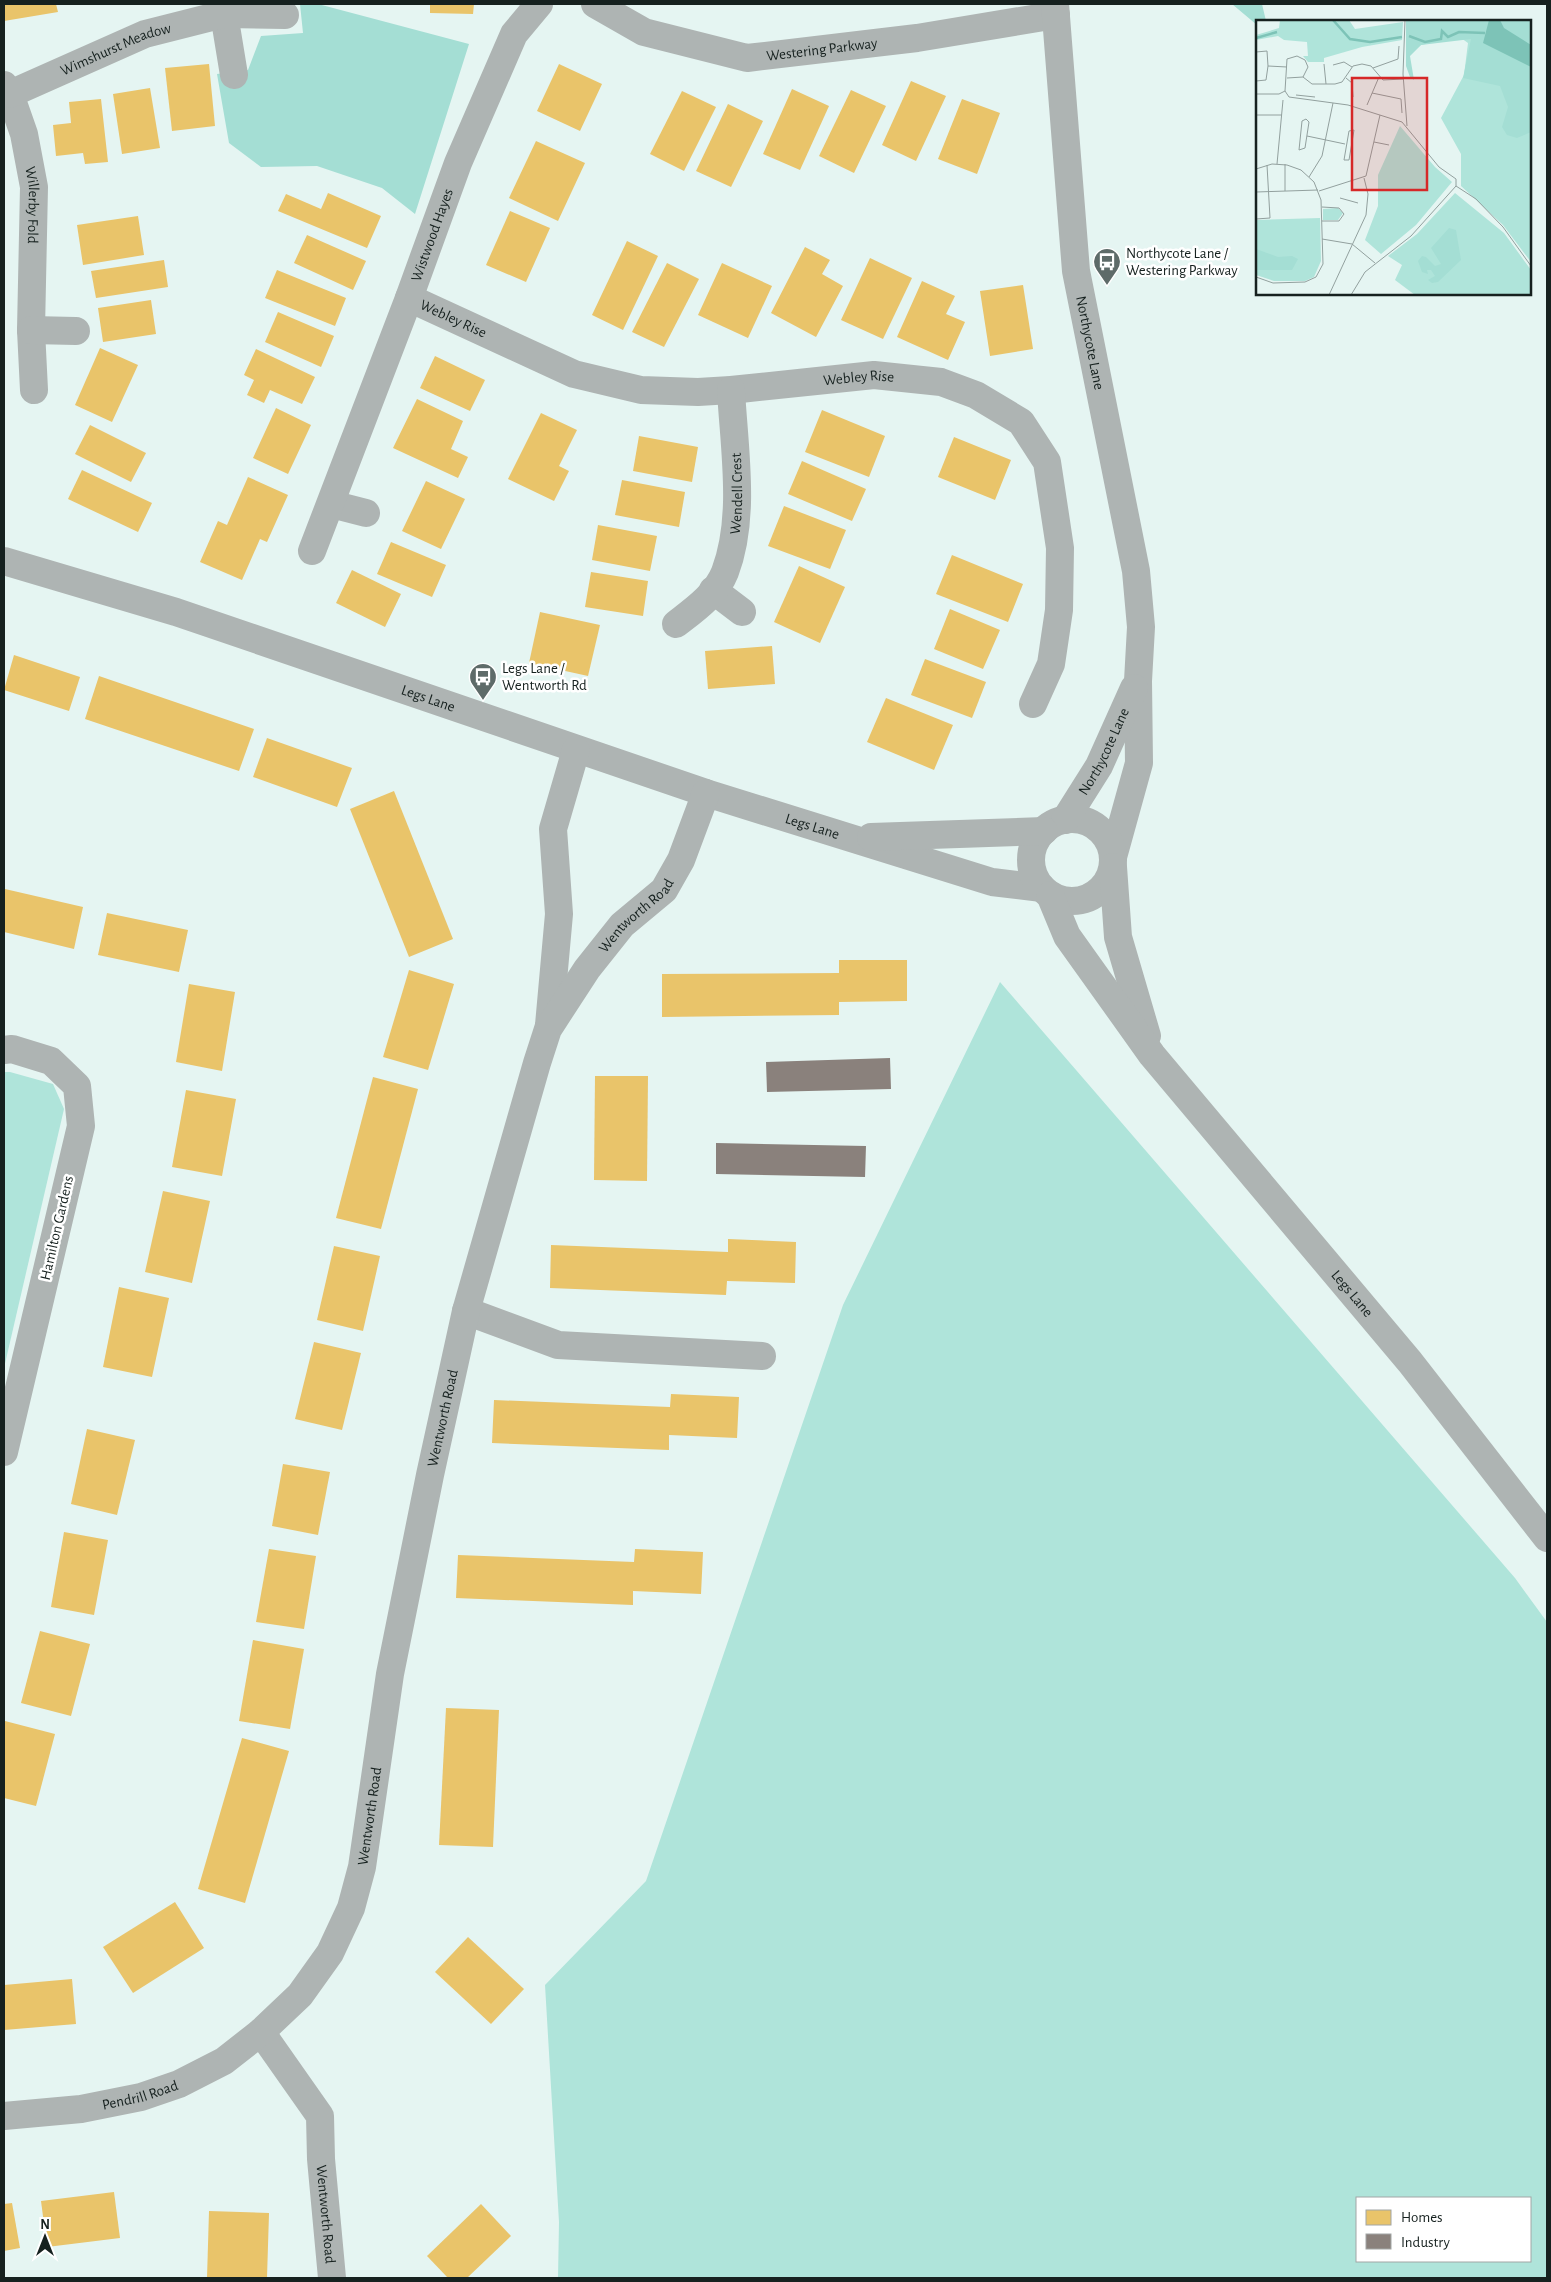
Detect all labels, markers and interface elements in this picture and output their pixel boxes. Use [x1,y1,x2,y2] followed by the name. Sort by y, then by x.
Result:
[58,20,172,78] street label: Wimshurst Meadow
[1256,20,1531,295] inset map
[765,35,879,63] street label: Westering Parkway
[23,165,42,244] street label: Willerby Fold
[408,186,456,283] street label: Wistwood Hayes
[1126,246,1238,278] place label: Northycote Lane / Westering Parkway
[1092,247,1122,286] bus stop icon: Northycote Lane / Westering Parkway
[1074,295,1107,391] street label: Northycote Lane
[418,297,489,340] street label: Webley Rise
[822,367,895,388] street label: Webley Rise
[727,452,745,535] street label: Wendell Crest
[502,661,587,693] place label: Legs Lane / Wentworth Rd
[468,662,498,701] bus stop icon: Legs Lane / Wentworth Rd
[399,682,457,714] street label: Legs Lane
[1075,705,1132,798] street label: Northycote Lane
[784,811,841,842] street label: Legs Lane
[596,876,676,955] street label: Wentworth Road
[38,1174,76,1282] street label: Hamilton Gardens
[1329,1267,1376,1320] street label: Legs Lane
[425,1368,461,1468] street label: Wentworth Road
[355,1766,384,1866] street label: Wentworth Road
[101,2077,180,2112] street label: Pendrill Road
[314,2164,338,2264] street label: Wentworth Road
[1356,2197,1531,2262] legend
[1401,2210,1443,2225] text: Homes
[20,2212,70,2262] north arrow
[40,2218,50,2232] text: N
[1401,2235,1450,2250] text: Industry

